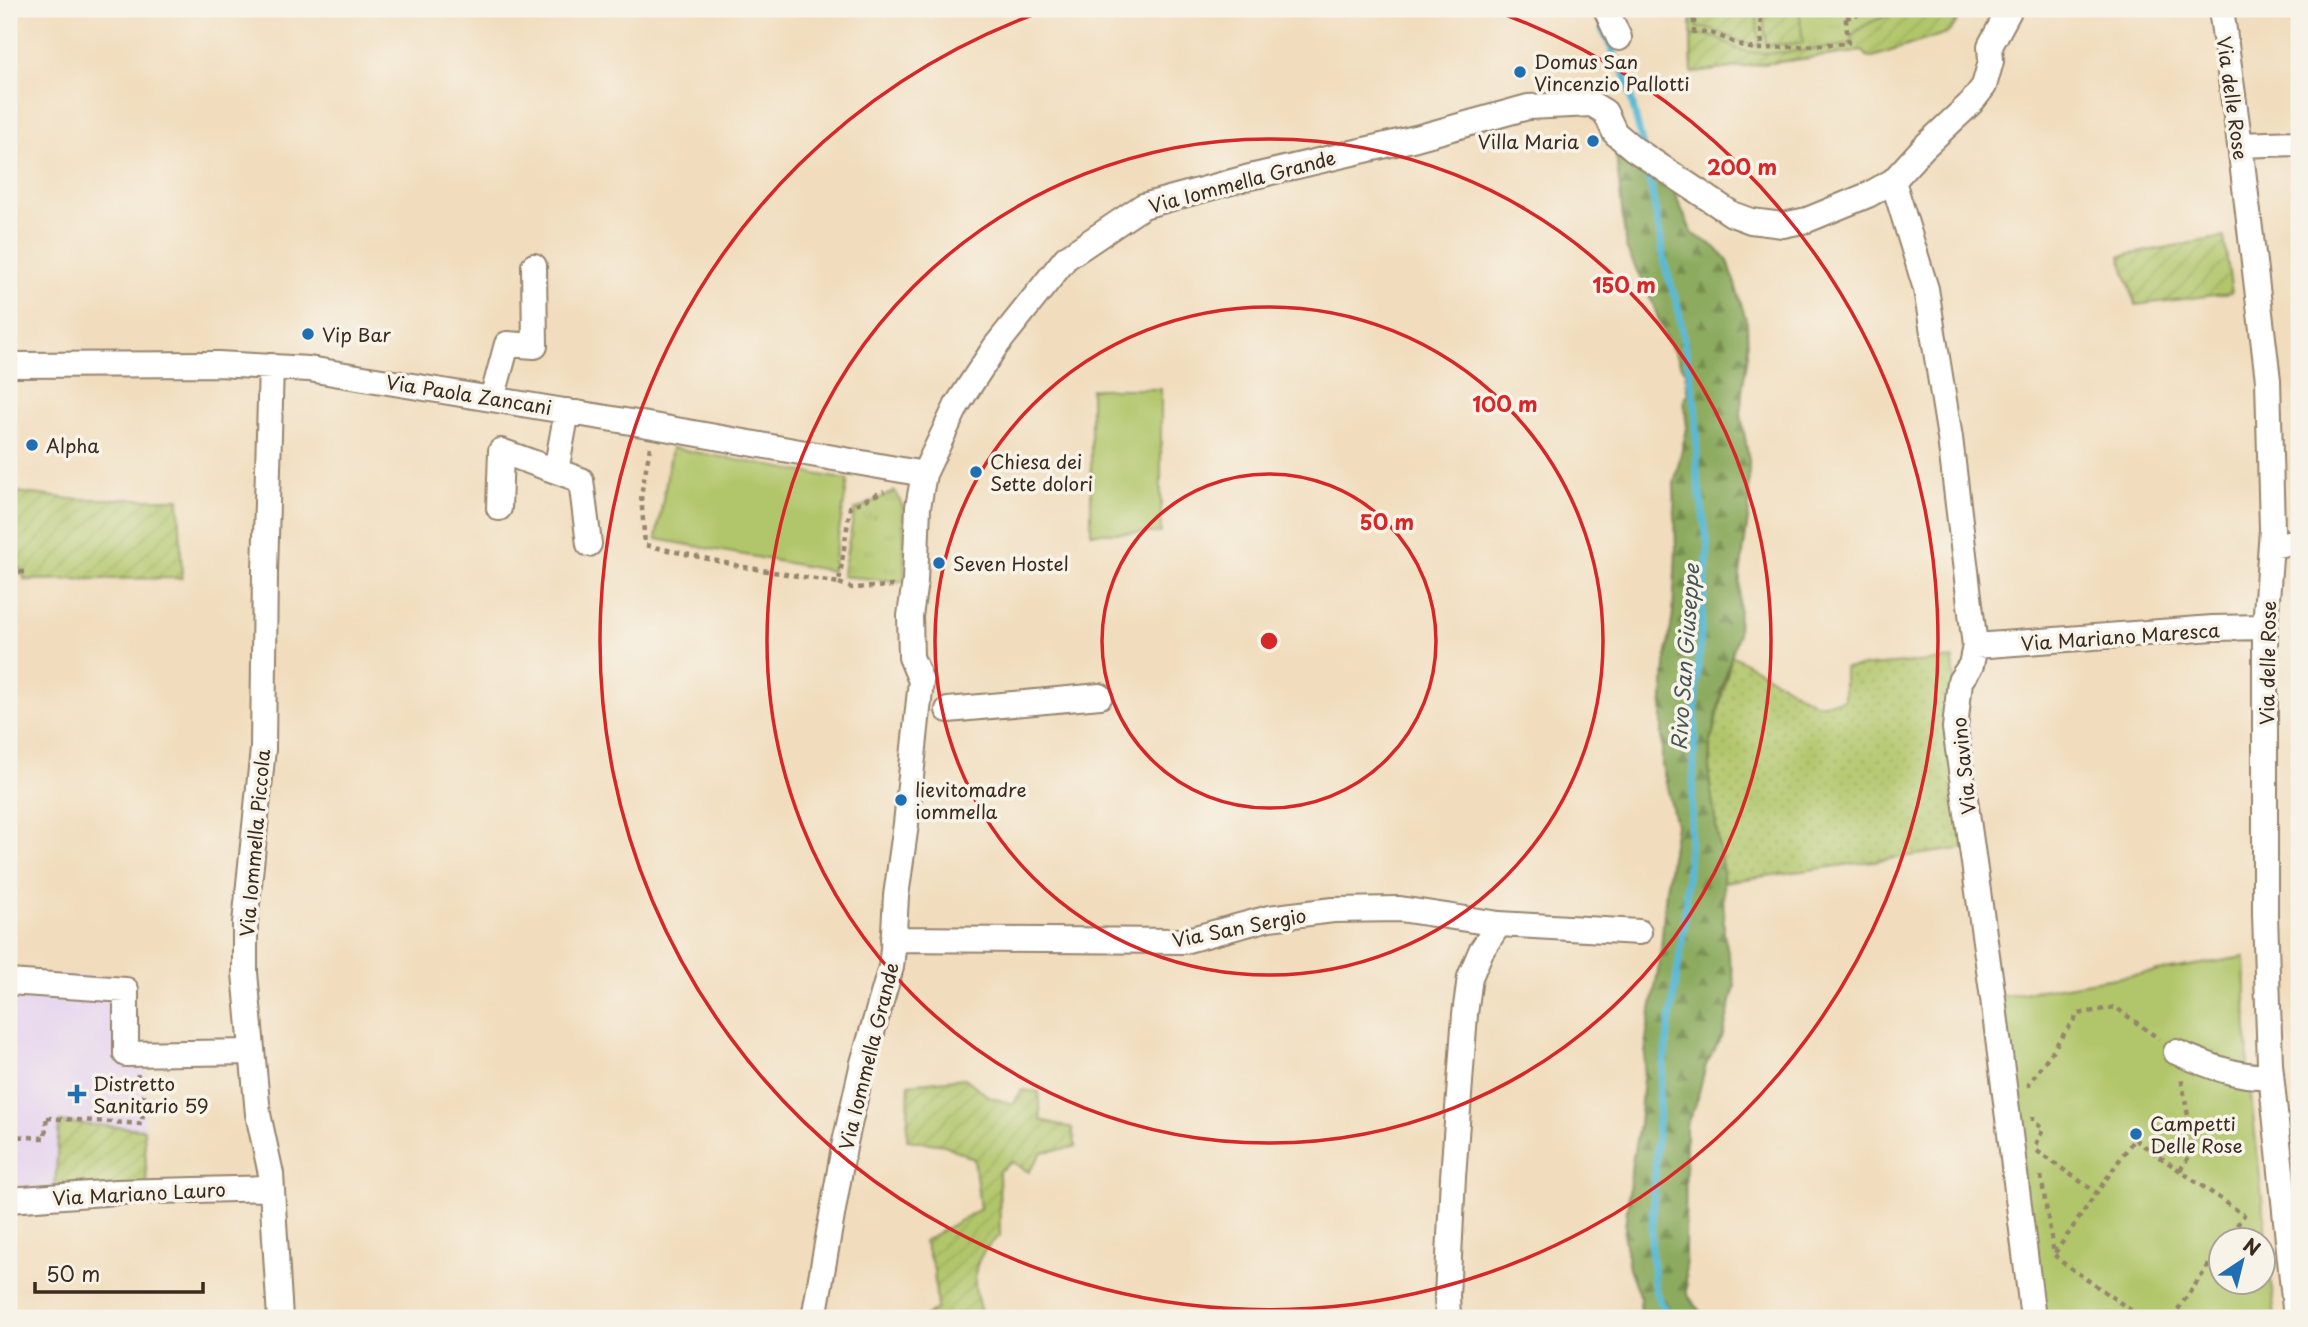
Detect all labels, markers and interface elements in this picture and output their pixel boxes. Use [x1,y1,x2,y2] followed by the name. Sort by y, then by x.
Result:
[2210,35,2256,161] street label: Via delle Rose
[1534,47,1690,97] place label: Domus San Vincenzio Pallotti
[1512,64,1528,80] marker: Domus San Vincenzio Pallotti
[1478,127,1579,155] place label: Villa Maria
[1585,133,1601,149] marker: Villa Maria
[1145,143,1339,219] street label: Via Iommella Grande
[1707,150,1777,182] text: 200 m
[1592,268,1656,300] text: 150 m
[322,320,391,348] place label: Vip Bar
[300,326,316,342] marker: Vip Bar
[384,367,554,421] street label: Via Paola Zancani
[1472,387,1538,419] text: 100 m
[46,431,99,459] place label: Alpha
[24,437,40,453] marker: Alpha
[990,447,1093,497] place label: Chiesa dei Sette dolori
[968,464,984,480] marker: Chiesa dei Sette dolori
[1360,505,1414,537] text: 50 m
[953,549,1069,577] place label: Seven Hostel
[931,555,947,571] marker: Seven Hostel
[1662,561,1707,751] water label: Rivo San Giuseppe
[2252,601,2282,725] street label: Via delle Rose
[2020,615,2221,657] street label: Via Mariano Maresca
[1257,629,1281,653] centre of rings
[1944,716,1982,816] street label: Via Savino
[232,748,276,938] street label: Via Iommella Piccola
[915,775,1027,825] place label: lievitomadre iommella
[893,792,909,808] marker: lievitomadre iommella
[1169,900,1309,954] street label: Via San Sergio
[831,959,905,1153] street label: Via Iommella Grande
[93,1069,209,1119] place label: Distretto Sanitario 59
[67,1084,87,1104] marker: Distretto Sanitario 59
[2150,1109,2243,1159] place label: Campetti Delle Rose
[2128,1126,2144,1142] marker: Campetti Delle Rose
[52,1174,226,1212] street label: Via Mariano Lauro
[2206,1226,2276,1296] north arrow
[2238,1230,2267,1262] text: N
[35,1250,203,1294] scale bar
[46,1257,100,1289] text: 50 m

